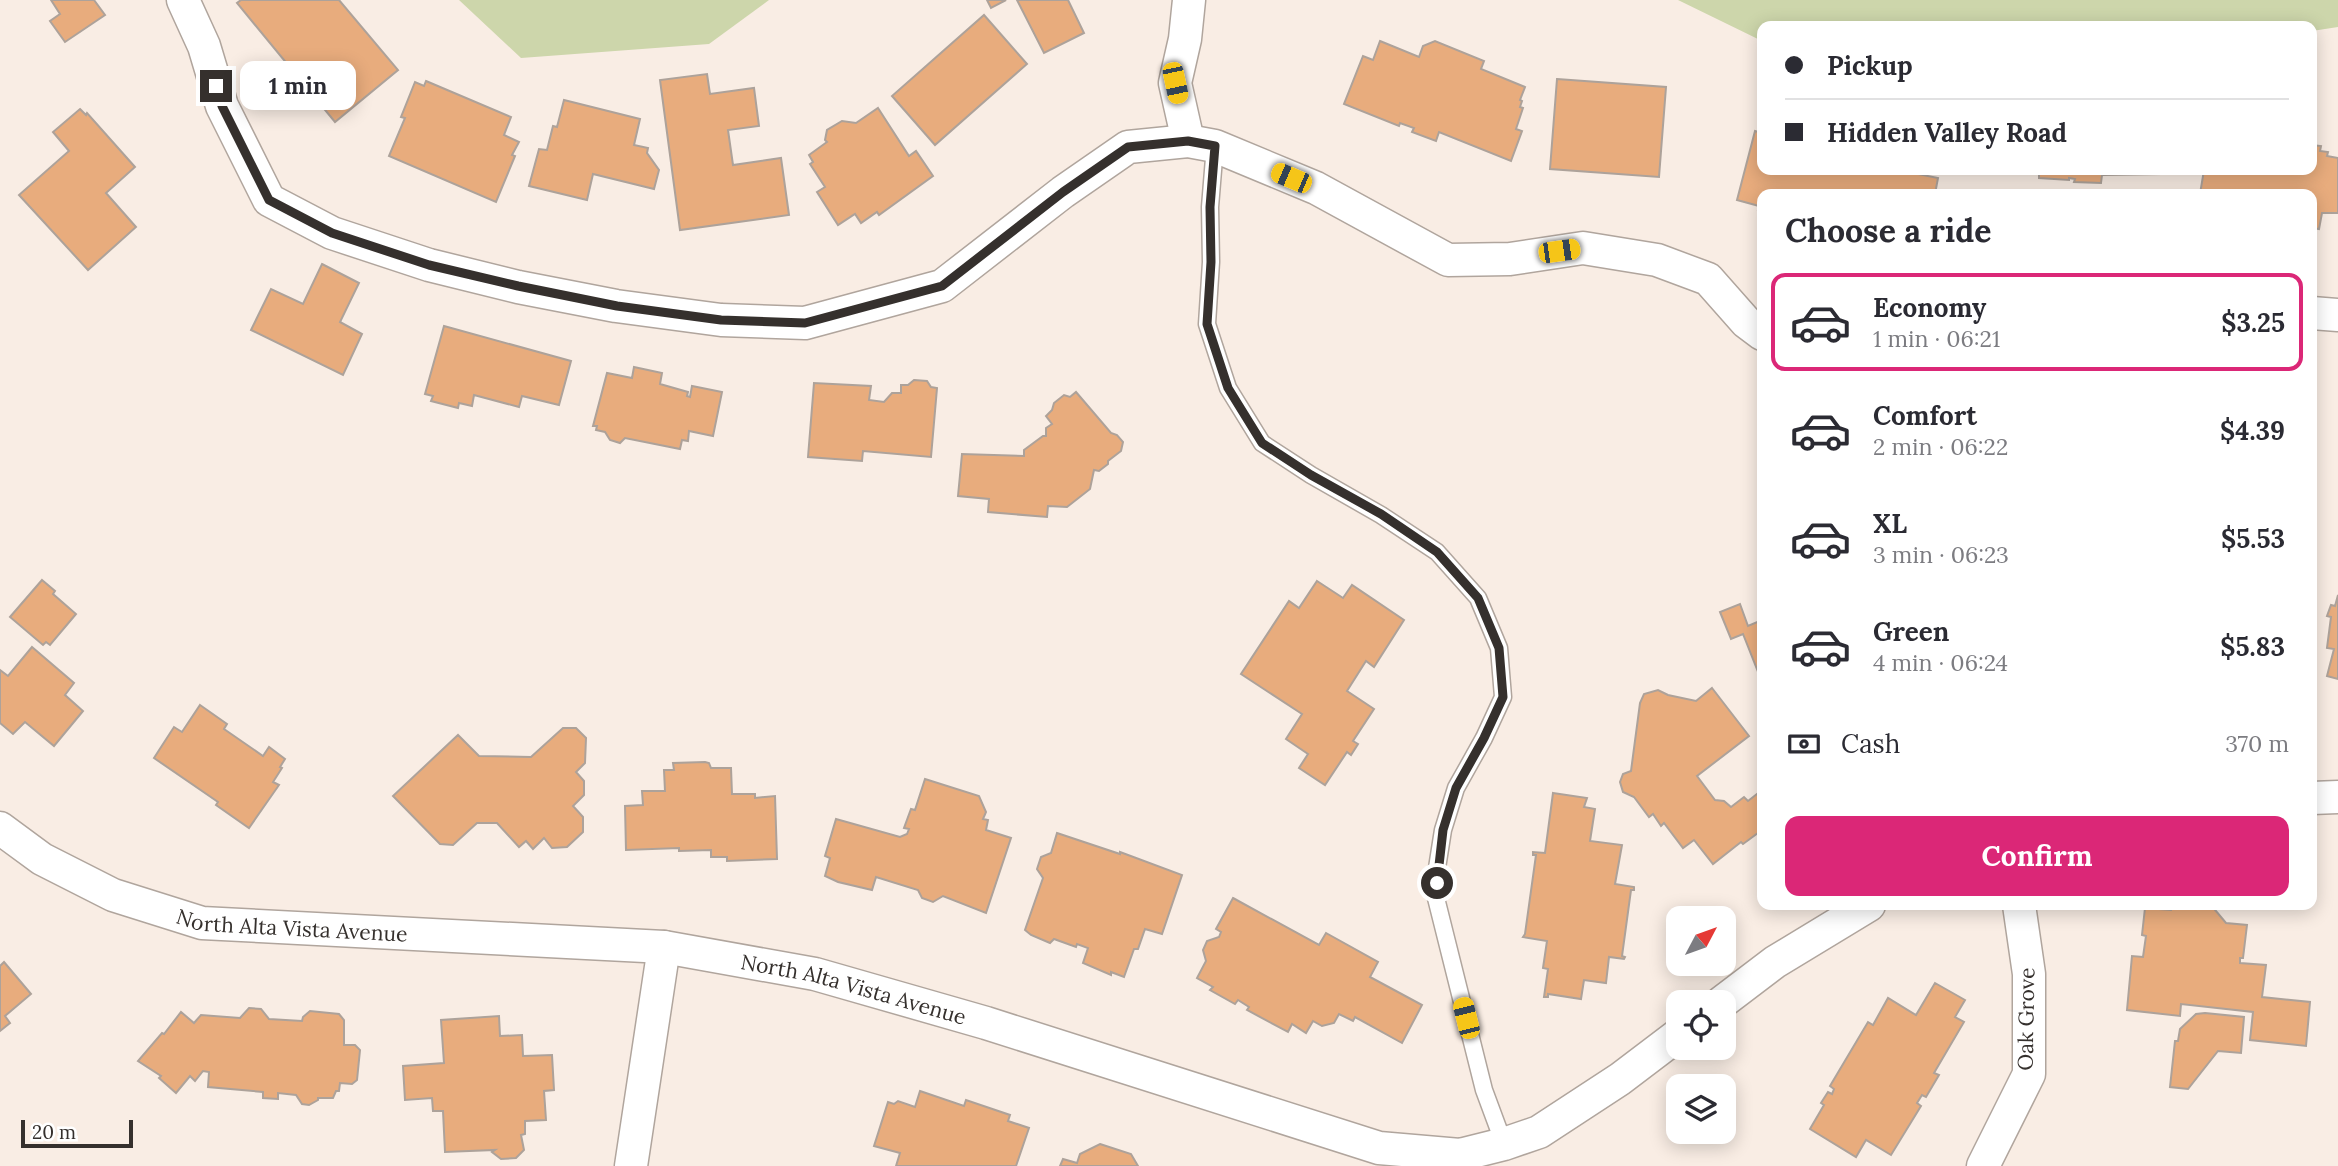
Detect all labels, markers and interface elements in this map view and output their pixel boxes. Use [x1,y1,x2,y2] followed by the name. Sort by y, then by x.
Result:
[1827,49,1913,82] text: Pickup
[1161,60,1190,106] car
[241,62,356,110] callout: 1 min
[200,70,232,102] route end
[269,71,327,100] text: 1 min
[1827,116,2067,149] text: Hidden Valley Road
[1268,160,1315,196] car
[1785,210,1992,251] text: Choose a ride
[1537,238,1582,264] car
[1789,291,1852,354] icon: car
[1873,291,1986,324] text: Economy
[2221,306,2285,339] text: $3.25
[1873,324,2000,353] text: 1 min · 06:21
[1789,399,1852,462] icon: car
[1873,399,1977,432] text: Comfort
[2220,414,2285,447] text: $4.39
[1873,432,2008,461] text: 2 min · 06:22
[1789,507,1852,570] icon: car
[1873,507,1907,540] text: XL
[2221,522,2285,555] text: $5.53
[1873,540,2009,569] text: 3 min · 06:23
[1789,615,1852,678] icon: car
[1873,615,1949,648] text: Green
[2220,630,2285,663] text: $5.83
[1873,648,2008,677] text: 4 min · 06:24
[1785,725,1823,763] icon: cash
[1841,727,1900,760] text: Cash
[2225,729,2289,758] text: 370 m
[1785,816,2289,896] button: Confirm
[1421,867,1453,899] route start
[173,902,408,947] street label: North Alta Vista Avenue
[1666,906,1736,976] north arrow
[1666,906,1736,1144] map controls
[739,947,969,1030] street label: North Alta Vista Avenue
[2012,967,2040,1071] street label: Oak Grove
[1666,990,1736,1060] button: locate
[1451,995,1482,1041] car
[1666,1074,1736,1144] button: layers
[21,1117,133,1149] scale bar
[32,1120,76,1144] text: 20 m

